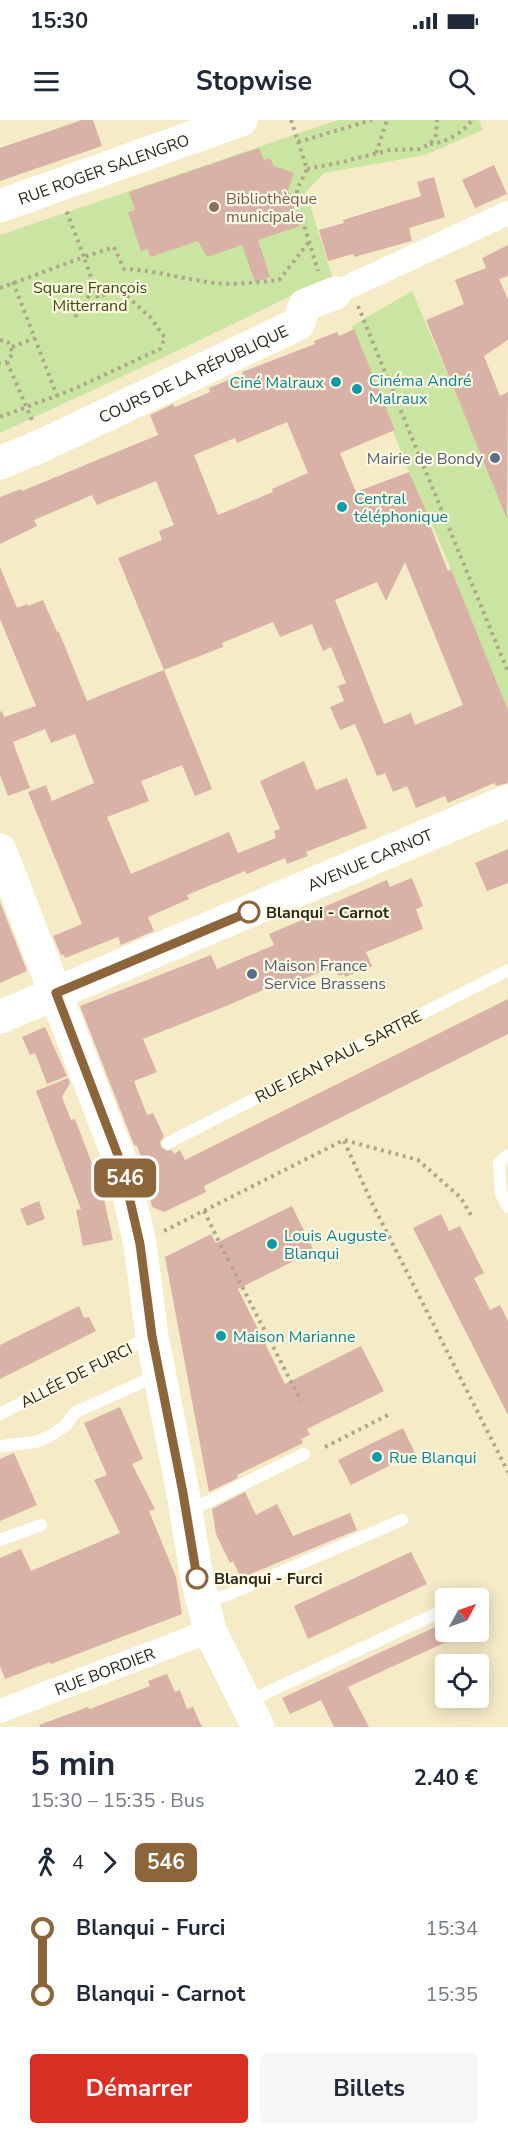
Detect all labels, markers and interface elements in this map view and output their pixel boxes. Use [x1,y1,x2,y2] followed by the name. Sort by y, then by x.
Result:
[30,6,88,36] text: 15:30
[196,63,312,100] text: Stopwise
[30,65,63,98] icon: menu
[445,65,478,98] icon: search
[15,129,193,211] street label: RUE ROGER SALENGRO
[226,188,317,228] place label: Bibliothèque municipale
[207,200,221,214] marker: Bibliothèque municipale
[33,277,147,317] park label: Square François Mitterrand
[95,320,292,429] street label: COURS DE LA RÉPUBLIQUE
[369,370,472,410] place label: Cinéma André Malraux
[229,372,325,394] place label: Ciné Malraux
[329,375,343,389] marker: Ciné Malraux
[350,382,364,396] marker: Cinéma André Malraux
[367,448,484,470] place label: Mairie de Bondy
[488,451,502,465] marker: Mairie de Bondy
[354,488,448,528] place label: Central téléphonique
[335,500,349,514] marker: Central téléphonique
[304,824,437,897] street label: AVENUE CARNOT
[238,901,260,923] marker: Blanqui - Carnot
[266,902,390,924] place label: Blanqui - Carnot
[264,955,386,995] place label: Maison France Service Brassens
[245,967,259,981] marker: Maison France Service Brassens
[251,1005,426,1109] street label: RUE JEAN PAUL SARTRE
[90,1158,160,1198] line badge: 546
[106,1164,144,1192] text: 546
[284,1225,387,1265] place label: Louis Auguste Blanqui
[265,1237,279,1251] marker: Louis Auguste Blanqui
[233,1326,355,1348] place label: Maison Marianne
[214,1329,228,1343] marker: Maison Marianne
[17,1338,136,1414] street label: ALLÉE DE FURCI
[389,1447,476,1469] place label: Rue Blanqui
[370,1450,384,1464] marker: Rue Blanqui
[186,1567,208,1589] marker: Blanqui - Furci
[214,1568,323,1590] place label: Blanqui - Furci
[435,1588,489,1642] north arrow
[435,1588,489,1708] map controls
[52,1643,159,1701] street label: RUE BORDIER
[435,1654,489,1708] button: locate
[30,1742,115,1787] text: 5 min
[414,1763,478,1793] text: 2.40 €
[30,1787,205,1814] text: 15:30 – 15:35 · Bus
[30,1846,63,1879] icon: walk
[93,1846,126,1879] icon: forward
[147,1848,185,1876] text: 546
[72,1849,84,1876] text: 4
[76,1913,225,1943] text: Blanqui - Furci
[425,1915,478,1942] text: 15:34
[76,1979,245,2009] text: Blanqui - Carnot
[425,1981,478,2008] text: 15:35
[30,2054,248,2123] button: Démarrer
[260,2054,478,2123] button: Billets

